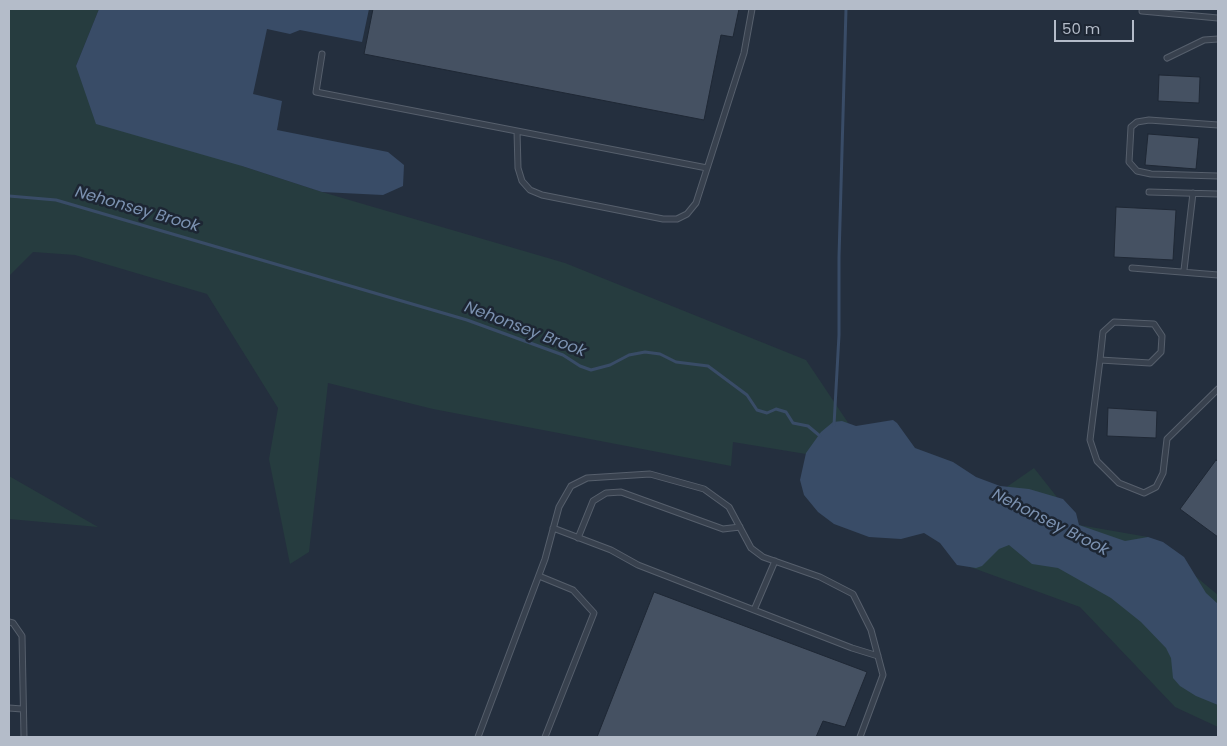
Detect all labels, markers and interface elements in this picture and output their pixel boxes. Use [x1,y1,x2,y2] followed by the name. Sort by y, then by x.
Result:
[1057,10,1137,42] scale bar
[1062,18,1100,39] text: 50 m
[73,183,201,237] water label: Nehonsey Brook
[462,298,588,362] water label: Nehonsey Brook
[988,485,1112,561] water label: Nehonsey Brook

